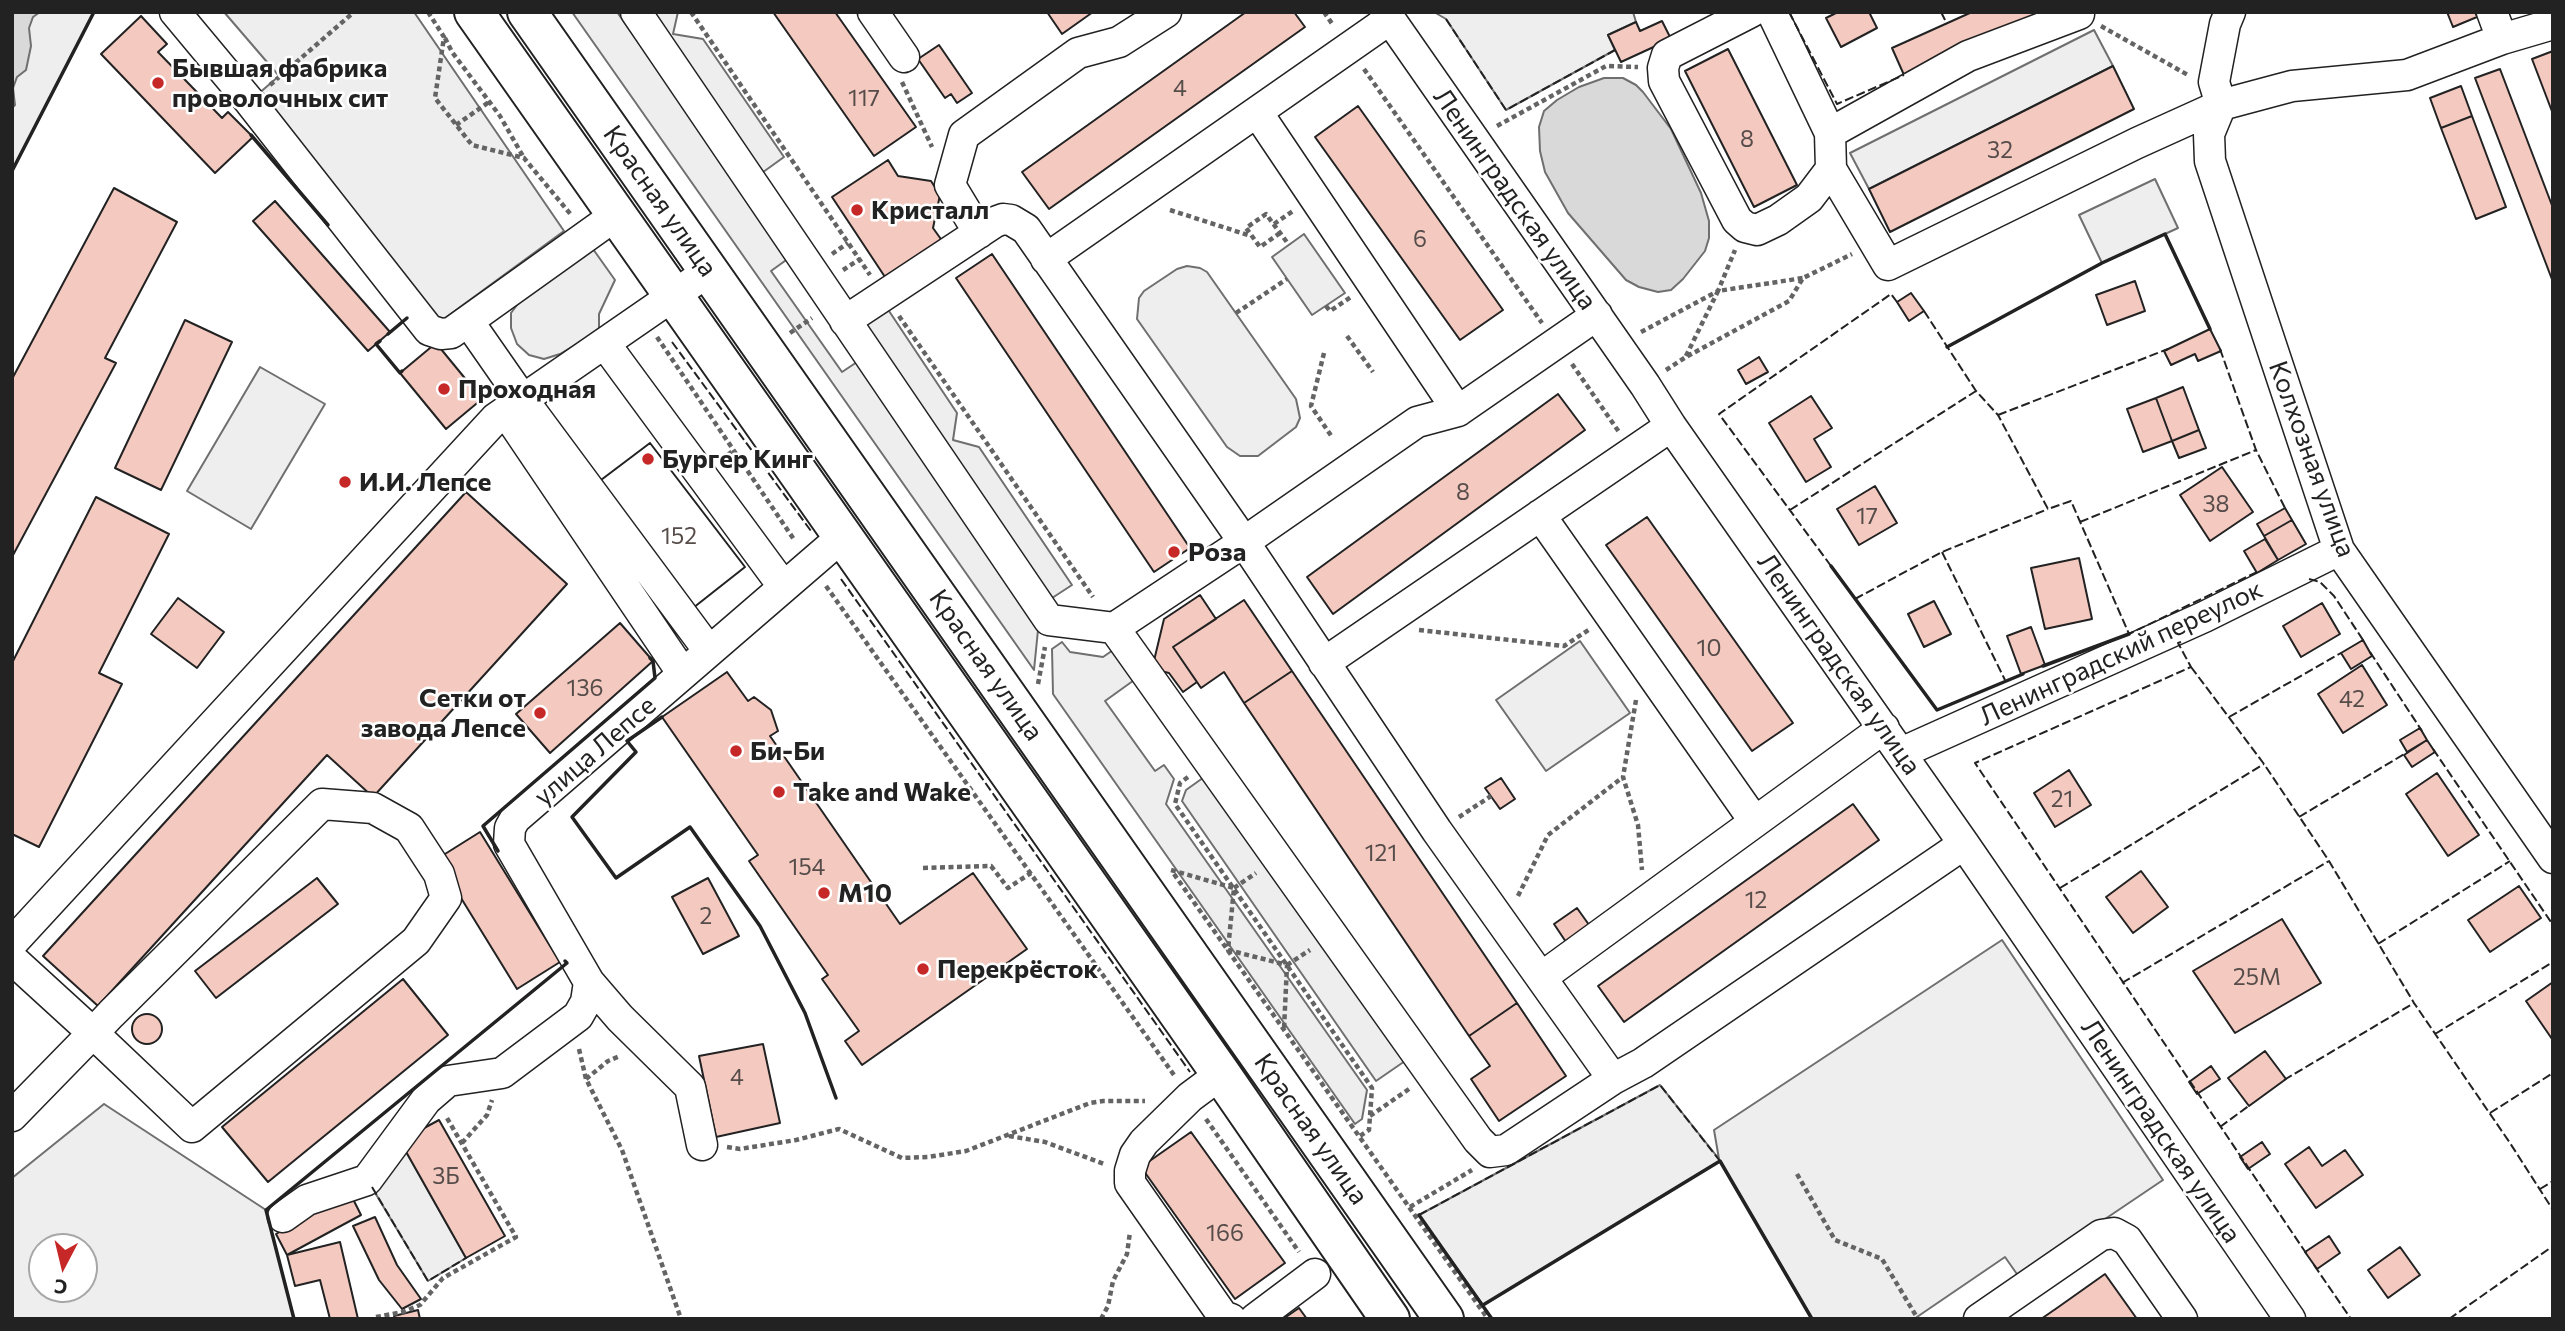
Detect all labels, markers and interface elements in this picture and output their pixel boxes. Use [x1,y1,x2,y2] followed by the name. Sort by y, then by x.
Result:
[172,52,388,114] place label: Бывшая фабрика проволочных сит
[1173,74,1187,102] house number: 4
[150,75,166,91] marker: Бывшая фабрика проволочных сит
[1427,82,1603,316] street label: Ленинградская улица
[848,84,880,112] house number: 117
[596,120,724,282] street label: Красная улица
[1740,125,1754,153] house number: 8
[1987,136,2013,164] house number: 32
[871,194,989,226] place label: Кристалл
[849,202,865,218] marker: Кристалл
[1413,225,1427,253] house number: 6
[2262,357,2362,561] street label: Колхозная улица
[458,373,596,405] place label: Проходная
[436,381,452,397] marker: Проходная
[662,443,813,475] place label: Бургер Кинг
[640,451,656,467] marker: Бургер Кинг
[359,466,492,498] place label: И.И. Лепсе
[337,474,353,490] marker: И.И. Лепсе
[1456,478,1470,506] house number: 8
[2202,490,2230,518] house number: 38
[1856,502,1878,530] house number: 17
[661,522,697,550] house number: 152
[1188,536,1246,568] place label: Роза
[1166,544,1182,560] marker: Роза
[1751,547,1927,781] street label: Ленинградская улица
[1974,574,2268,732] street label: Ленинградский переулок
[922,584,1050,746] street label: Красная улица
[1697,634,1721,662] house number: 10
[567,674,603,702] house number: 136
[361,682,526,744] place label: Сетки от завода Лепсе
[2339,685,2365,713] house number: 42
[528,690,662,812] street label: улица Лепсе
[532,705,548,721] marker: Сетки от завода Лепсе
[750,735,825,767] place label: Би-Би
[728,743,744,759] marker: Би-Би
[793,776,971,808] place label: Take and Wake
[771,784,787,800] marker: Take and Wake
[2051,785,2073,813] house number: 21
[1365,839,1397,867] house number: 121
[789,853,825,881] house number: 154
[838,877,892,909] place label: М10
[816,885,832,901] marker: М10
[1745,886,1767,914] house number: 12
[700,902,712,930] house number: 2
[937,953,1098,985] place label: Перекрёсток
[915,961,931,977] marker: Перекрёсток
[2233,963,2281,991] house number: 25М
[2075,1013,2247,1249] street label: Ленинградская улица
[1247,1048,1375,1210] street label: Красная улица
[730,1063,744,1091] house number: 4
[432,1162,460,1190] house number: 3Б
[1206,1219,1244,1247] house number: 166
[28,1233,98,1303] north arrow
[53,1275,68,1300] text: С

